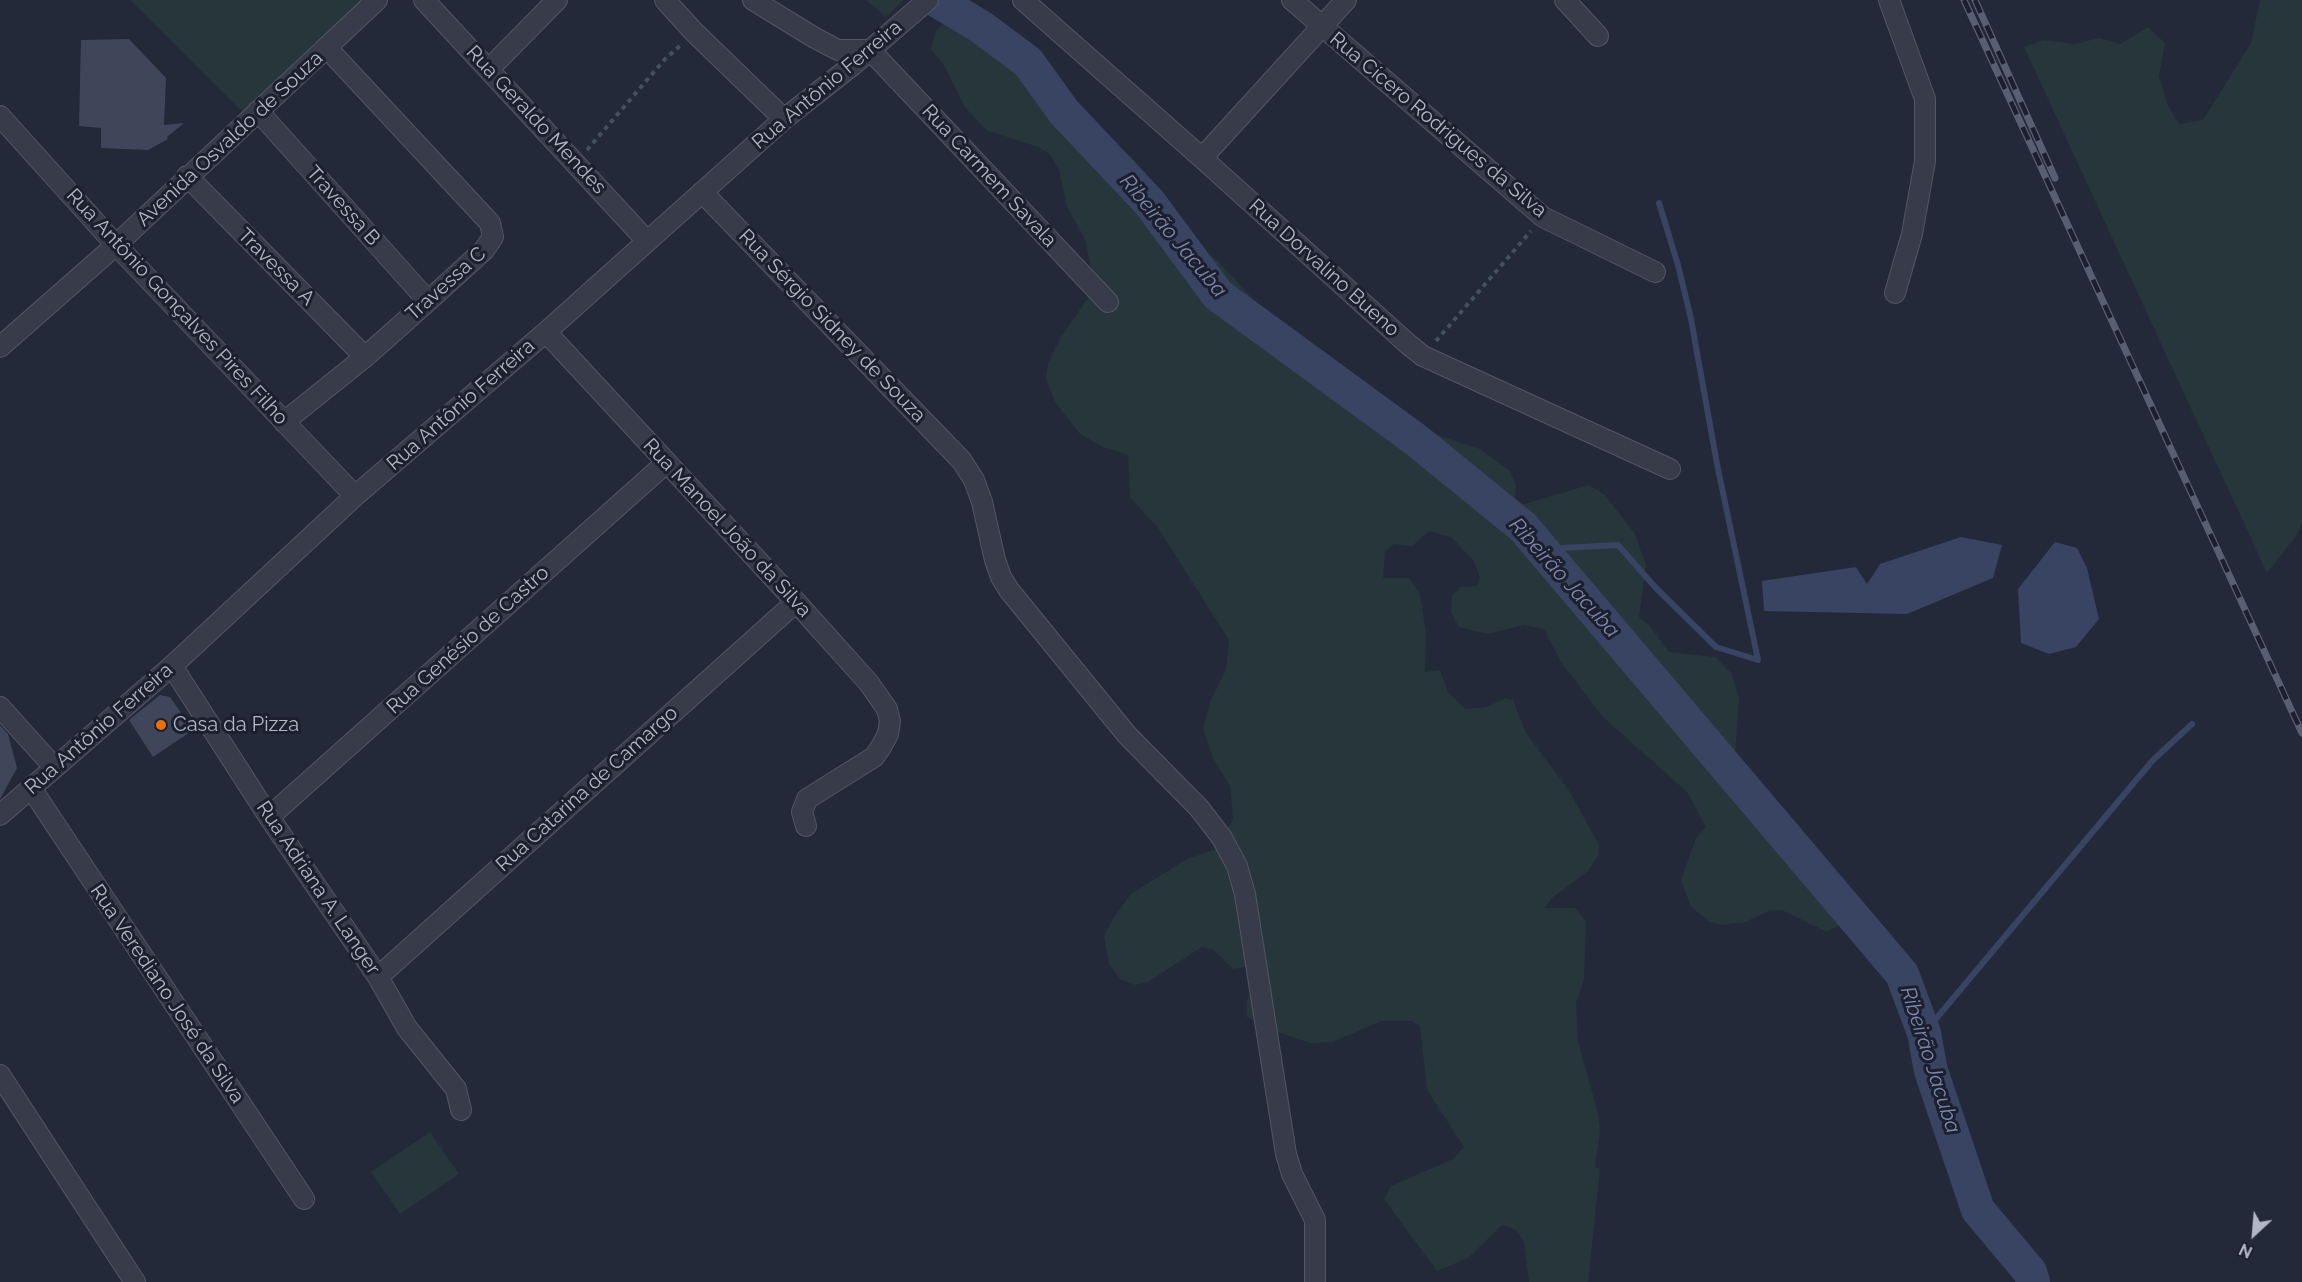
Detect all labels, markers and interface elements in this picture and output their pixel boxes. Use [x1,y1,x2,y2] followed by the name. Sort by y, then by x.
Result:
[747,15,907,155] street label: Rua Antônio Ferreira
[1325,27,1551,223] street label: Rua Cícero Rodrigues da Silva
[461,41,611,199] street label: Rua Geraldo Mendes
[132,46,328,232] street label: Avenida Osvaldo de Souza
[917,100,1061,252] street label: Rua Carmem Savala
[301,161,385,251] street label: Travessa B
[1114,169,1232,303] water label: Ribeirão Jacuba
[61,184,293,430] street label: Rua Antônio Gonçalves Pires Filho
[1244,194,1404,342] street label: Rua Dorvalino Bueno
[233,224,319,310] street label: Travessa A
[733,224,931,428] street label: Rua Sérgio Sidney de Souza
[401,242,491,326] street label: Travessa C
[382,334,540,476] street label: Rua Antônio Ferreira
[638,434,816,622] street label: Rua Manoel João da Silva
[1504,513,1624,643] water label: Ribeirão Jacuba
[382,561,554,719] street label: Rua Genésio de Castro
[20,658,178,800] street label: Rua Antônio Ferreira
[491,701,683,877] street label: Rua Catarina de Camargo
[173,713,299,737] place label: Casa da Pizza
[154,718,168,732] marker: Casa da Pizza
[251,797,385,979] street label: Rua Adriana A. Langer
[85,880,249,1108] street label: Rua Verediano José da Silva
[1894,984,1966,1136] water label: Ribeirão Jacuba
[2224,1204,2284,1264] north arrow
[2236,1239,2256,1262] text: N

